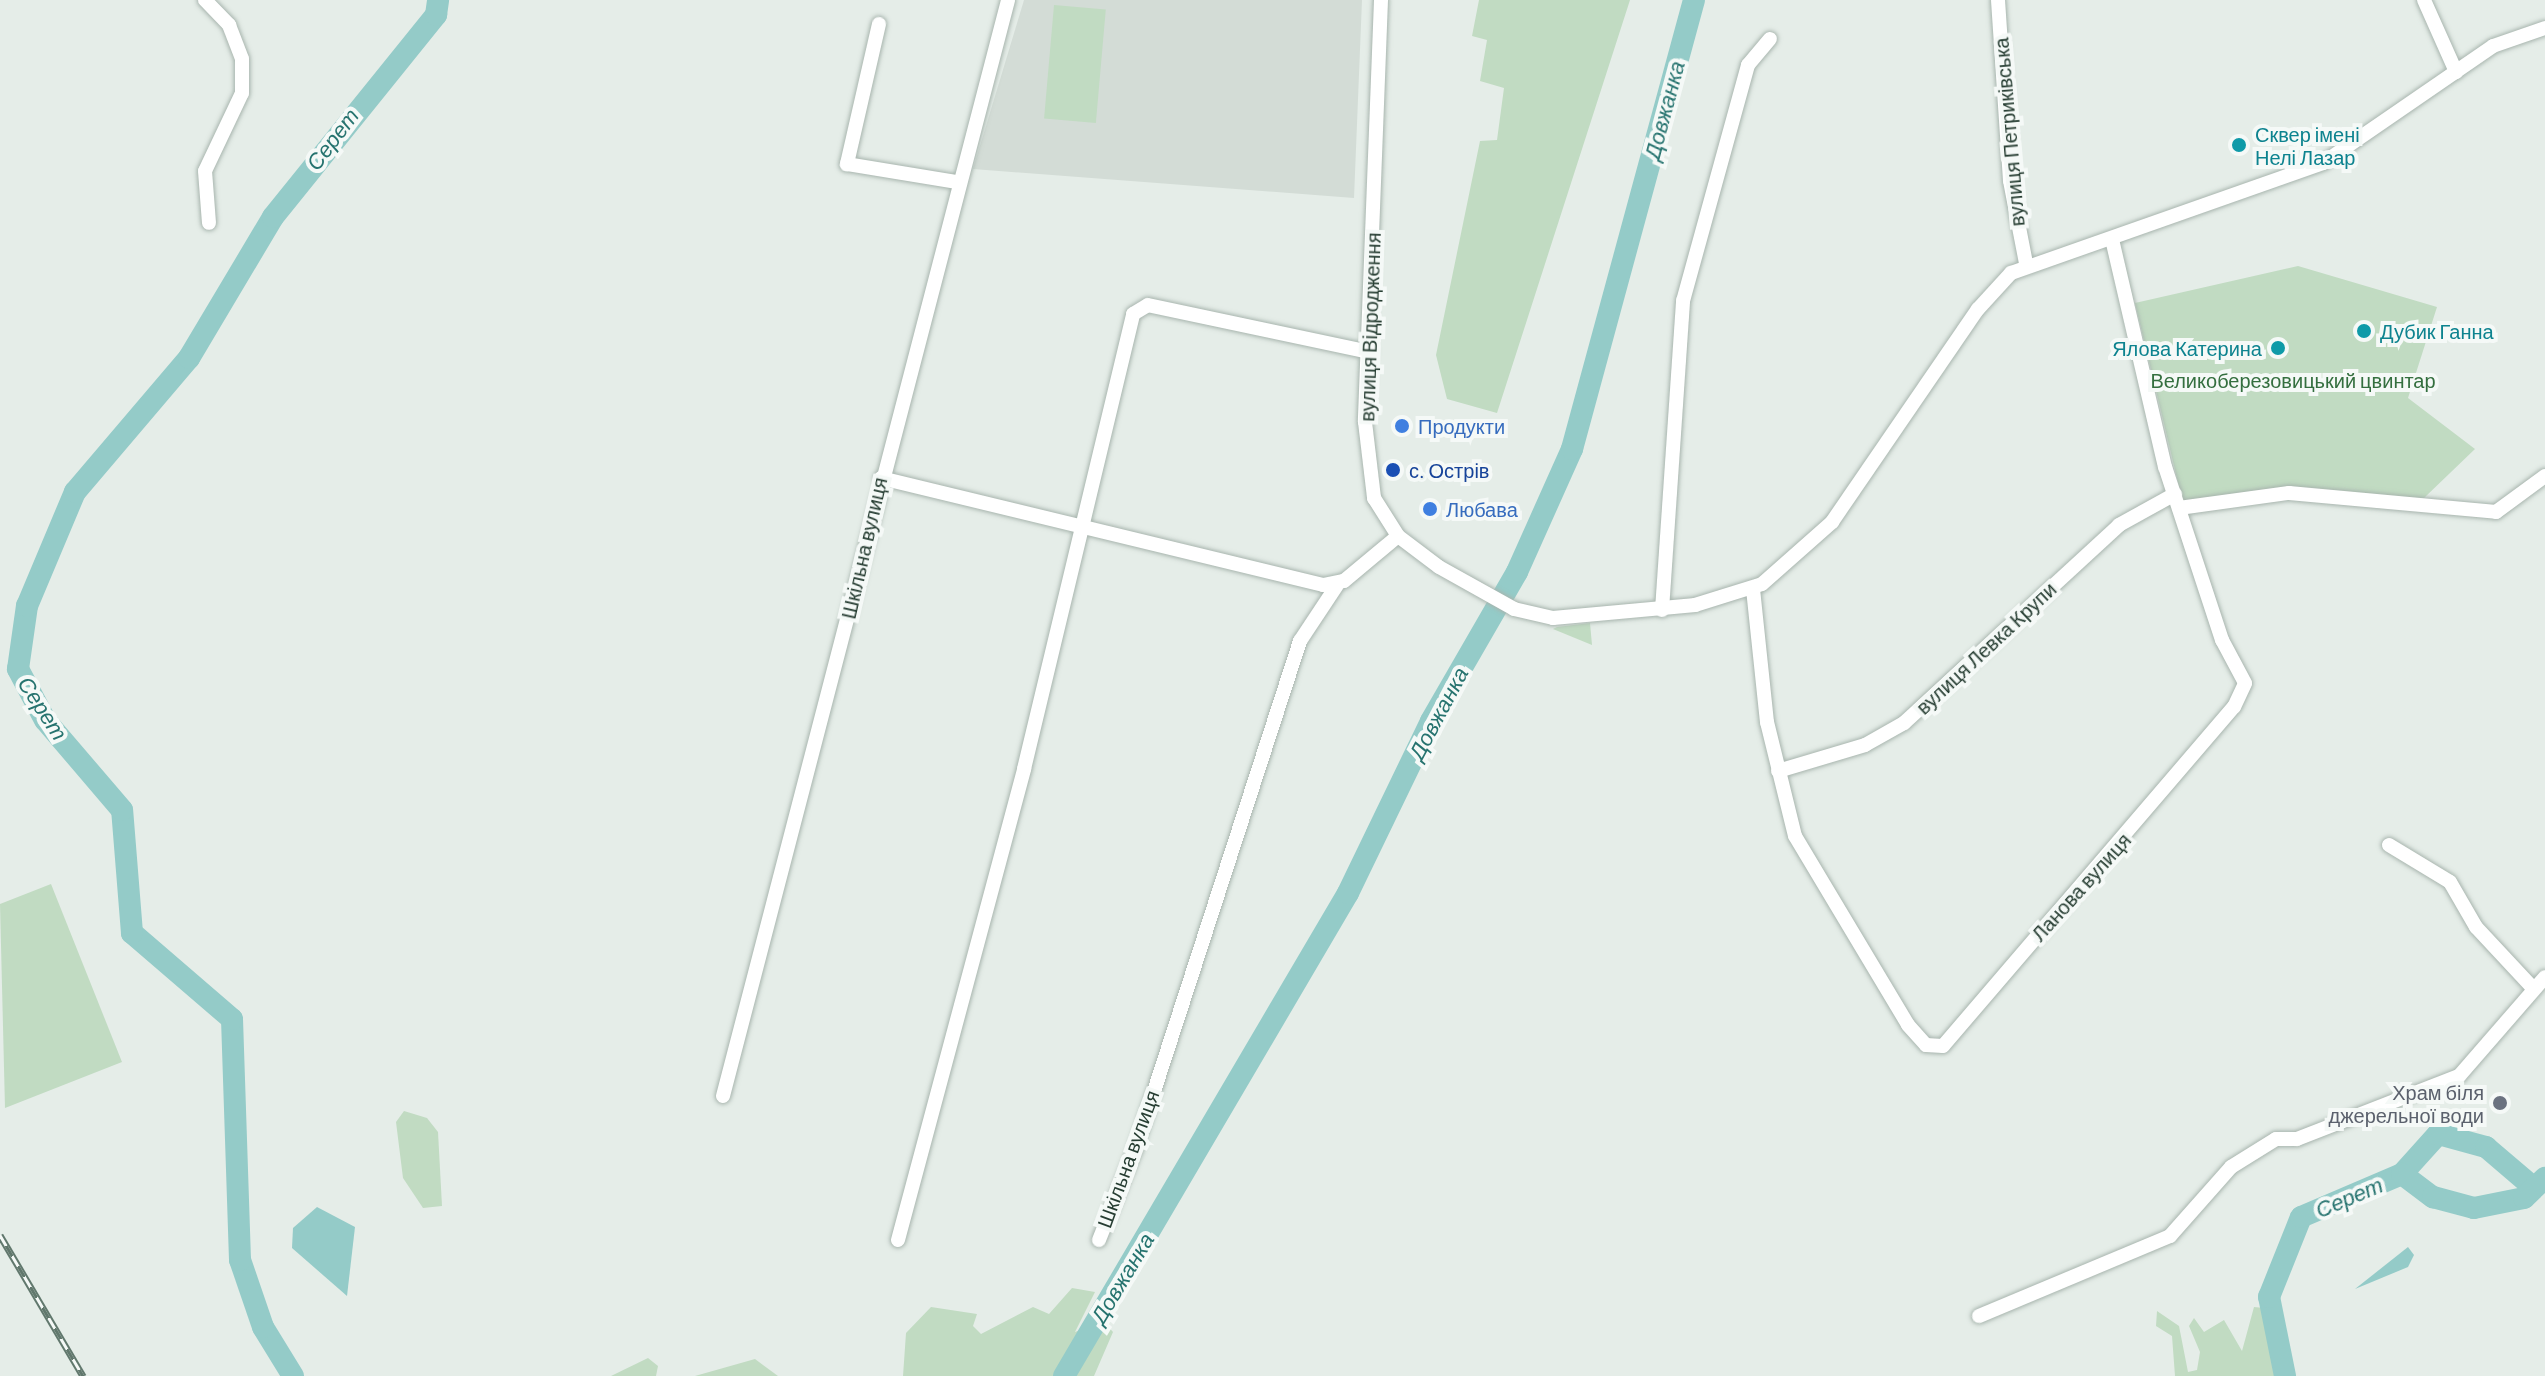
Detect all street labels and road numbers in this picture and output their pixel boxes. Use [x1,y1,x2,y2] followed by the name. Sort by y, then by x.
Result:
[1989,37,2029,227] street label: вулиця Петриківська
[1355,232,1385,422] street label: вулиця Відродження
[836,475,892,621] street label: Шкільна вулиця
[1911,577,2061,719] street label: вулиця Левка Крупи
[2026,828,2136,946] street label: Ланова вулиця
[1092,1087,1164,1231] street label: Шкільна вулиця

